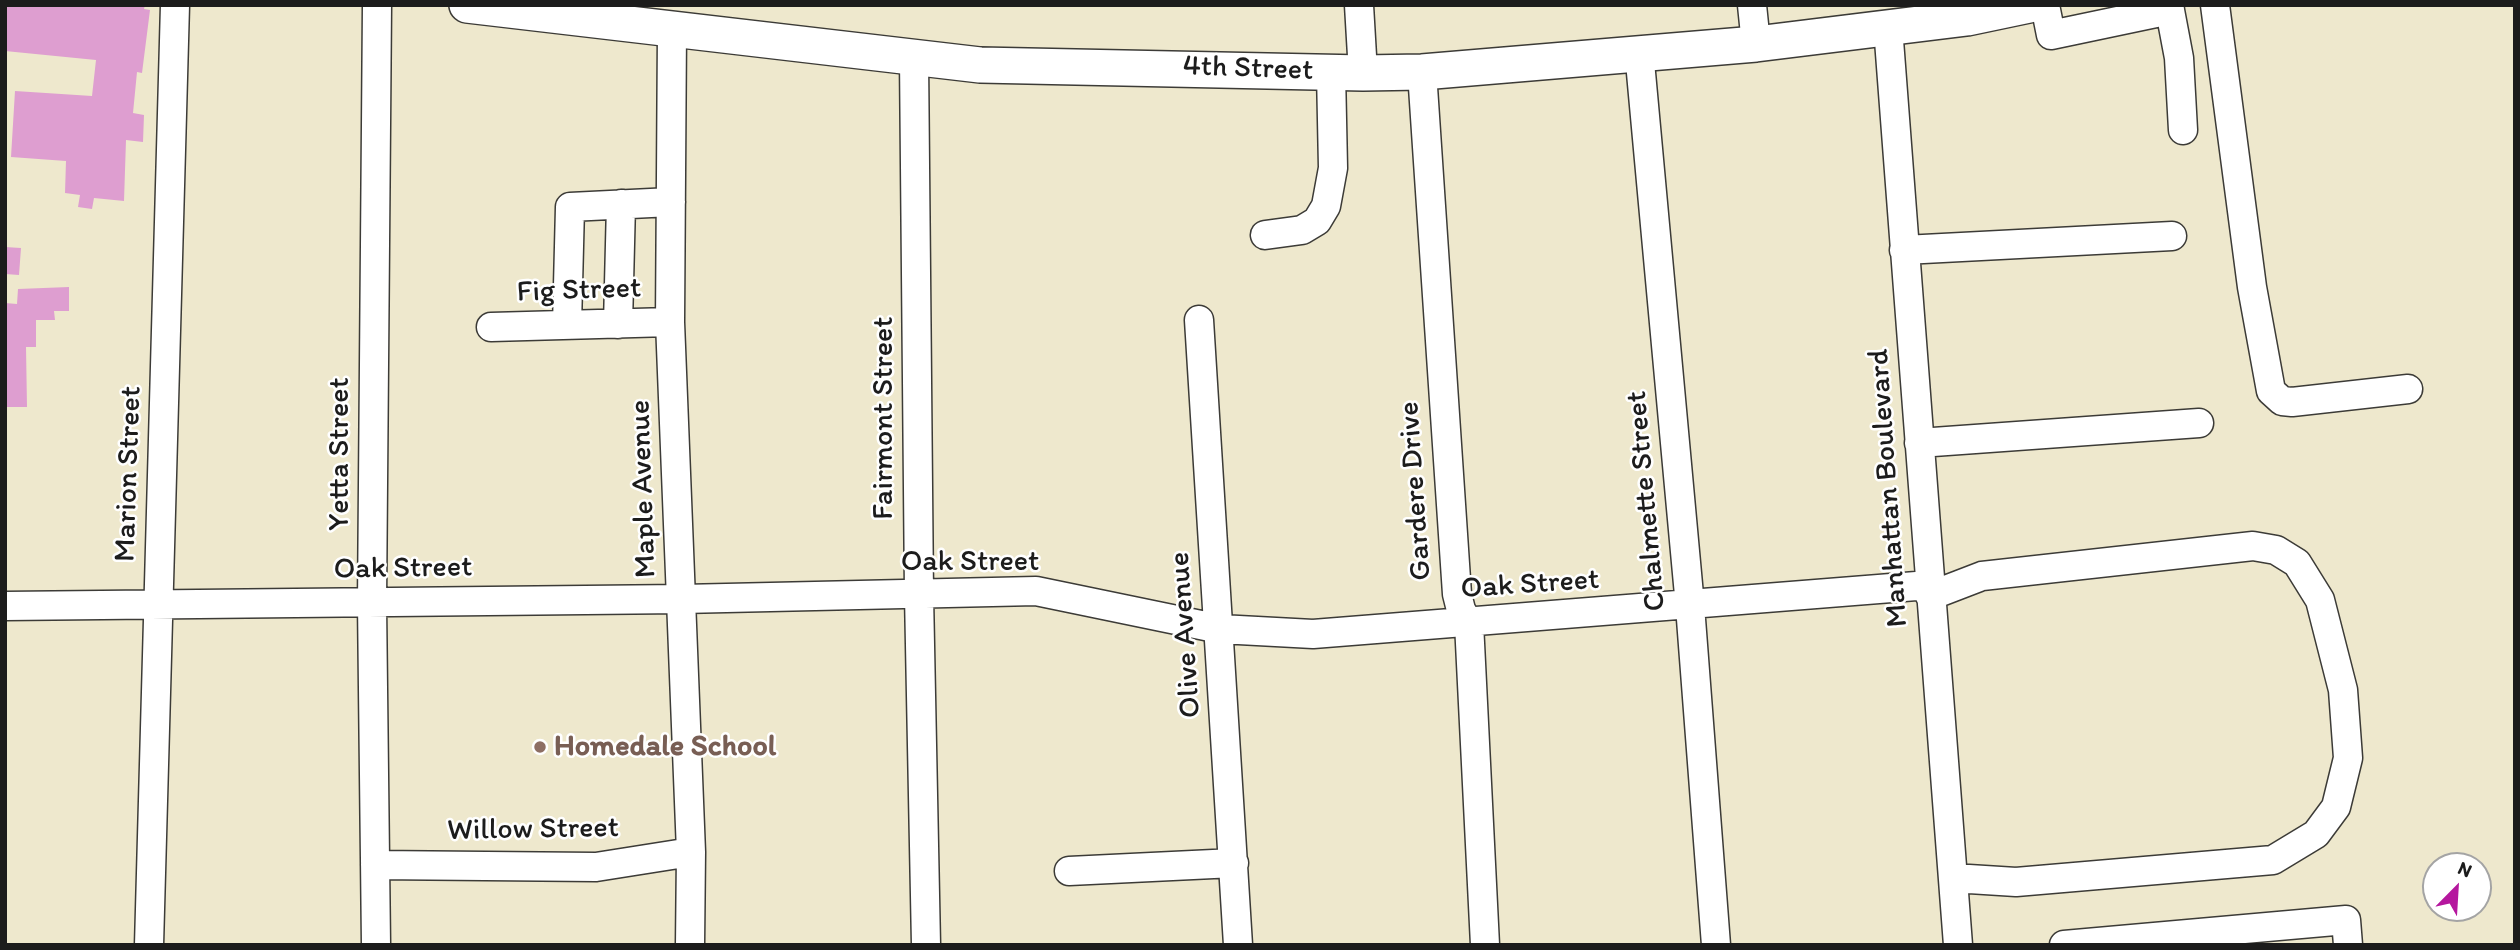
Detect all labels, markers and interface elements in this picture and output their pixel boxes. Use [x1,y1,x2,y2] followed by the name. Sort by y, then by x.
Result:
[1182,49,1314,89] street label: 4th Street
[516,271,642,311] street label: Fig Street
[866,316,902,520] street label: Fairmont Street
[1861,348,1917,628] street label: Manhattan Boulevard
[322,377,358,531] street label: Yetta Street
[108,385,150,563] street label: Marion Street
[1619,389,1675,613] street label: Chalmette Street
[623,399,665,579] street label: Maple Avenue
[1392,400,1440,582] street label: Gardere Drive
[901,544,1039,580] street label: Oak Street
[333,550,473,588] street label: Oak Street
[1162,551,1210,719] street label: Olive Avenue
[1460,562,1600,608] street label: Oak Street
[554,729,776,765] place label: Homedale School
[532,739,548,755] marker: Homedale School
[447,811,619,849] street label: Willow Street
[2422,852,2492,922] north arrow
[2454,856,2475,882] text: N

